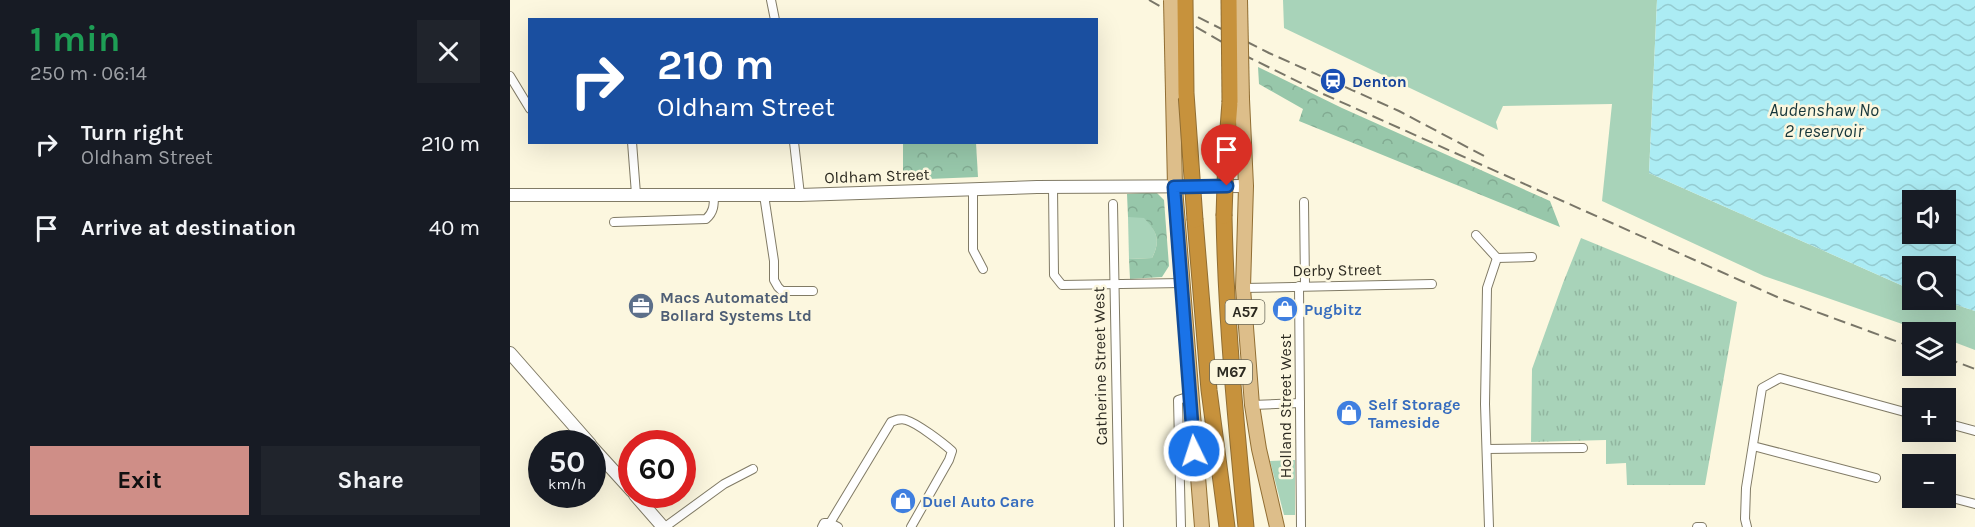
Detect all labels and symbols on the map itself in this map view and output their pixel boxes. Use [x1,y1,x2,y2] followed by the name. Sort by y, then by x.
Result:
[1318,66,1348,96] station icon: Denton
[1352,72,1407,91] place label: Denton
[1769,99,1879,142] water label: Audenshaw No 2 reservoir
[1201,124,1252,186] pin
[824,165,930,187] street label: Oldham Street
[1292,260,1382,280] street label: Derby Street
[1089,286,1111,446] street label: Catherine Street West
[660,288,812,325] place label: Macs Automated Bollard Systems Ltd
[626,291,656,321] office icon: Macs Automated Bollard Systems Ltd
[1270,294,1300,324] shop icon: Pugbitz
[1226,300,1264,324] road number: A57
[1304,300,1362,319] place label: Pugbitz
[1276,334,1295,478] street label: Holland Street West
[1210,360,1252,384] road number: M67
[1368,395,1460,432] place label: Self Storage Tameside
[1334,398,1364,428] shop icon: Self Storage Tameside
[1162,419,1226,483] position arrow
[618,430,696,508] speed limit sign: 60
[888,486,918,516] shop icon: Duel Auto Care
[922,492,1034,511] place label: Duel Auto Care

